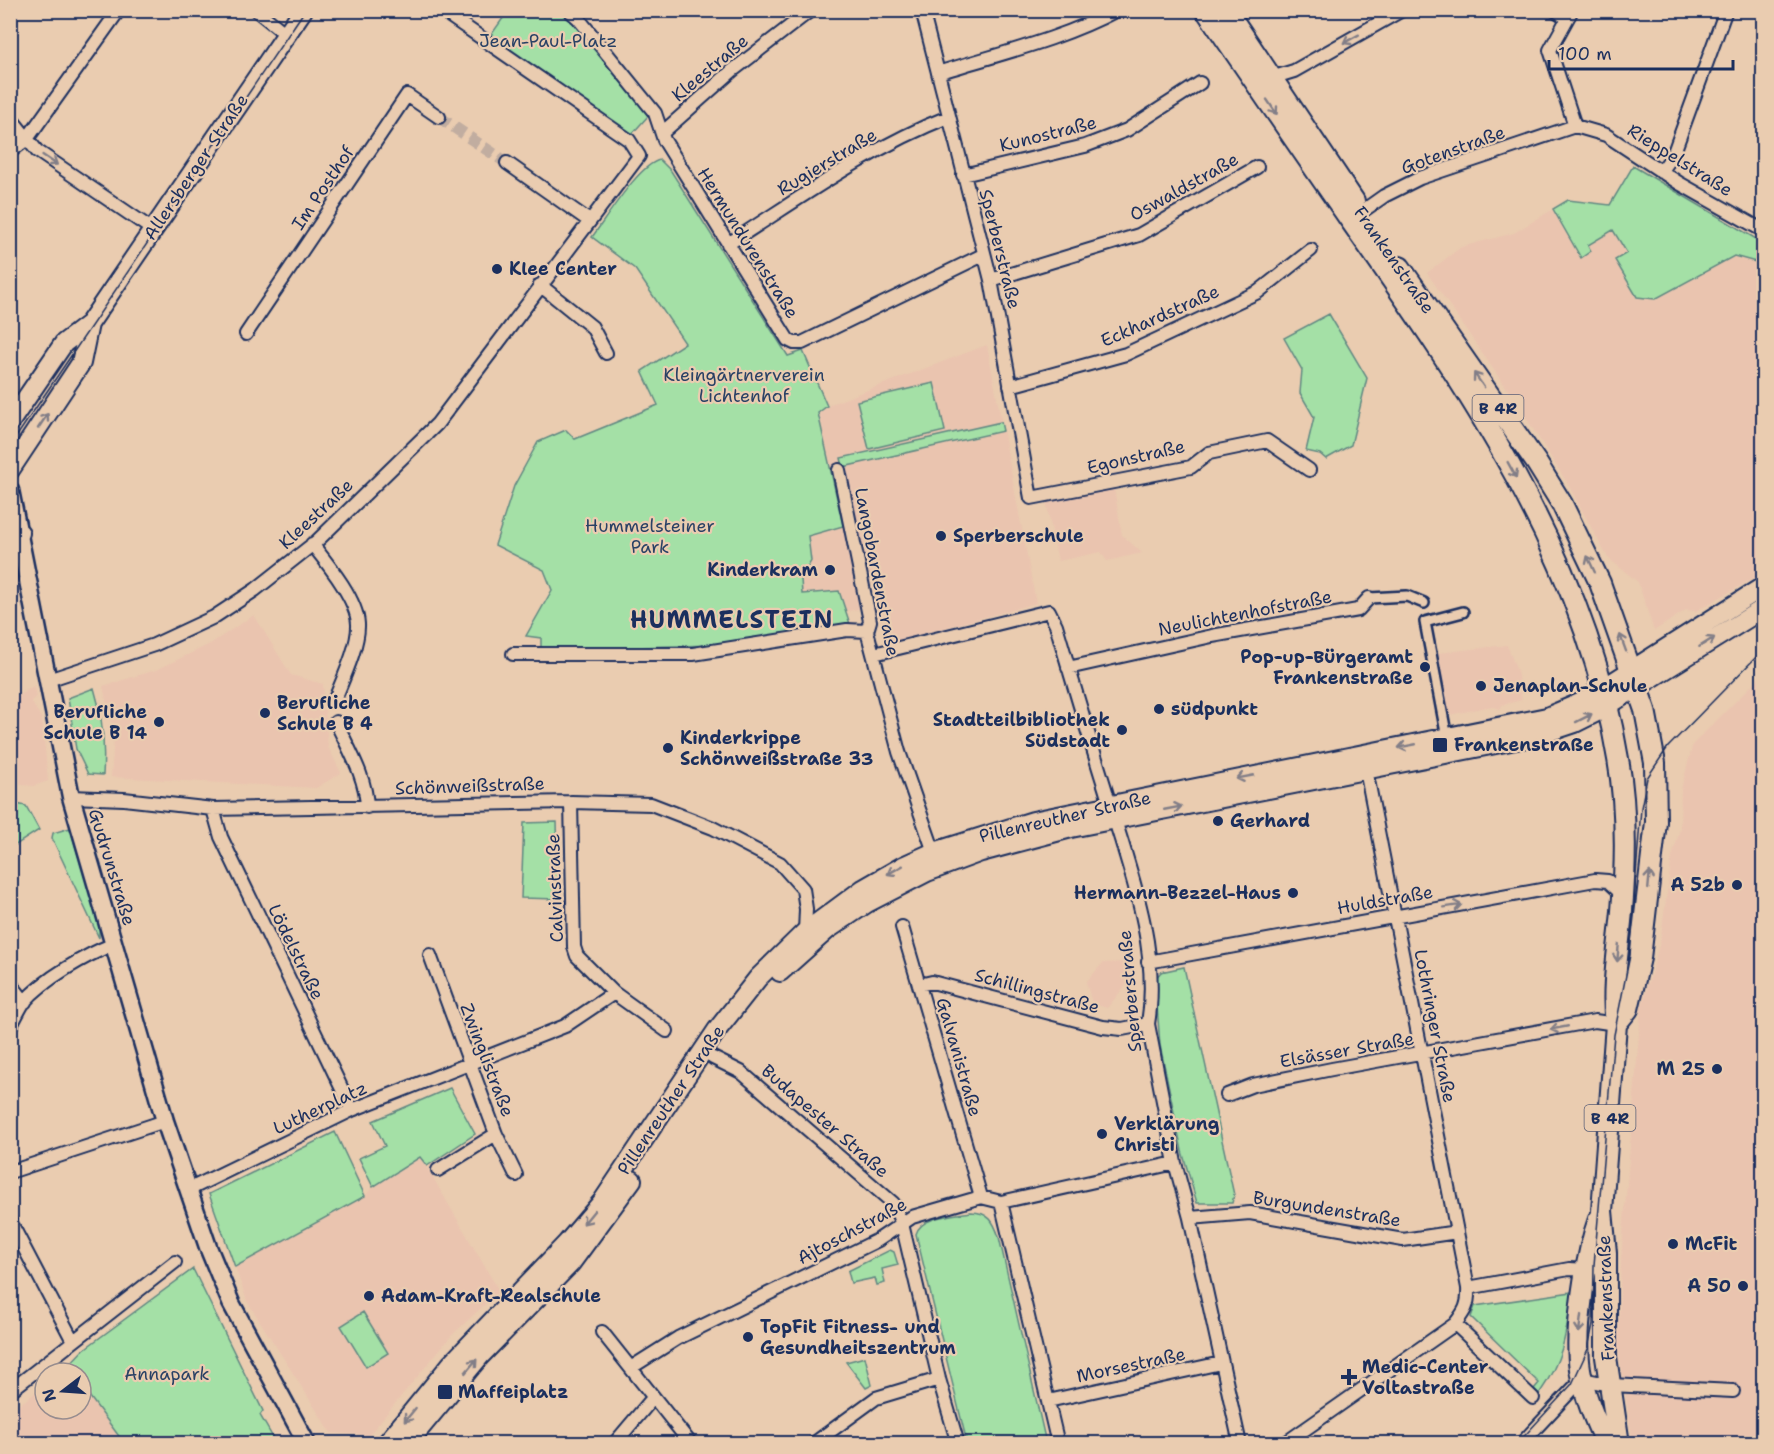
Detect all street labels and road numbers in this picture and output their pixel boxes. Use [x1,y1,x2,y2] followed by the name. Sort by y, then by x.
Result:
[667,29,753,107] street label: Kleestraße
[138,89,254,245] street label: Allersberger Straße
[997,110,1099,158] street label: Kunostraße
[1623,118,1737,202] street label: Rieppelstraße
[1397,120,1509,180] street label: Gotenstraße
[773,123,881,201] street label: Rugierstraße
[286,141,360,235] street label: Im Posthof
[1125,147,1243,227] street label: Oswaldstraße
[692,163,804,323] street label: Hermundurenstraße
[974,187,1026,311] street label: Sperberstraße
[1348,201,1440,319] street label: Frankenstraße
[1097,279,1223,353] street label: Eckhardstraße
[1472,395,1524,421] road number: B 4R
[1085,434,1187,480] street label: Egonstraße
[274,473,358,555] street label: Kleestraße
[849,486,905,658] street label: Langobardenstraße
[1156,584,1334,642] street label: Neulichtenhofstraße
[395,771,545,801] street label: Schönweißstraße
[977,786,1153,848] street label: Pillenreuther Straße
[83,806,141,928] street label: Gudrunstraße
[541,833,569,943] street label: Calvinstraße
[1335,880,1435,920] street label: Huldstraße
[262,900,330,1004] street label: Lödelstraße
[1113,929,1147,1053] street label: Sperberstraße
[1408,947,1462,1105] street label: Lothringer Straße
[972,963,1102,1019] street label: Schillingstraße
[931,995,987,1119] street label: Galvanistraße
[454,1000,520,1120] street label: Zwinglistraße
[612,1020,730,1180] street label: Pillenreuther Straße
[1278,1026,1416,1074] street label: Elsässer Straße
[756,1059,894,1183] street label: Budapester Straße
[269,1076,371,1140] street label: Lutherplatz
[1584,1105,1636,1131] road number: B 4R
[1251,1185,1403,1233] street label: Burgundenstraße
[793,1192,911,1270] street label: Ajtoschstraße
[1592,1235,1620,1361] street label: Frankenstraße
[1074,1342,1188,1388] street label: Morsestraße

